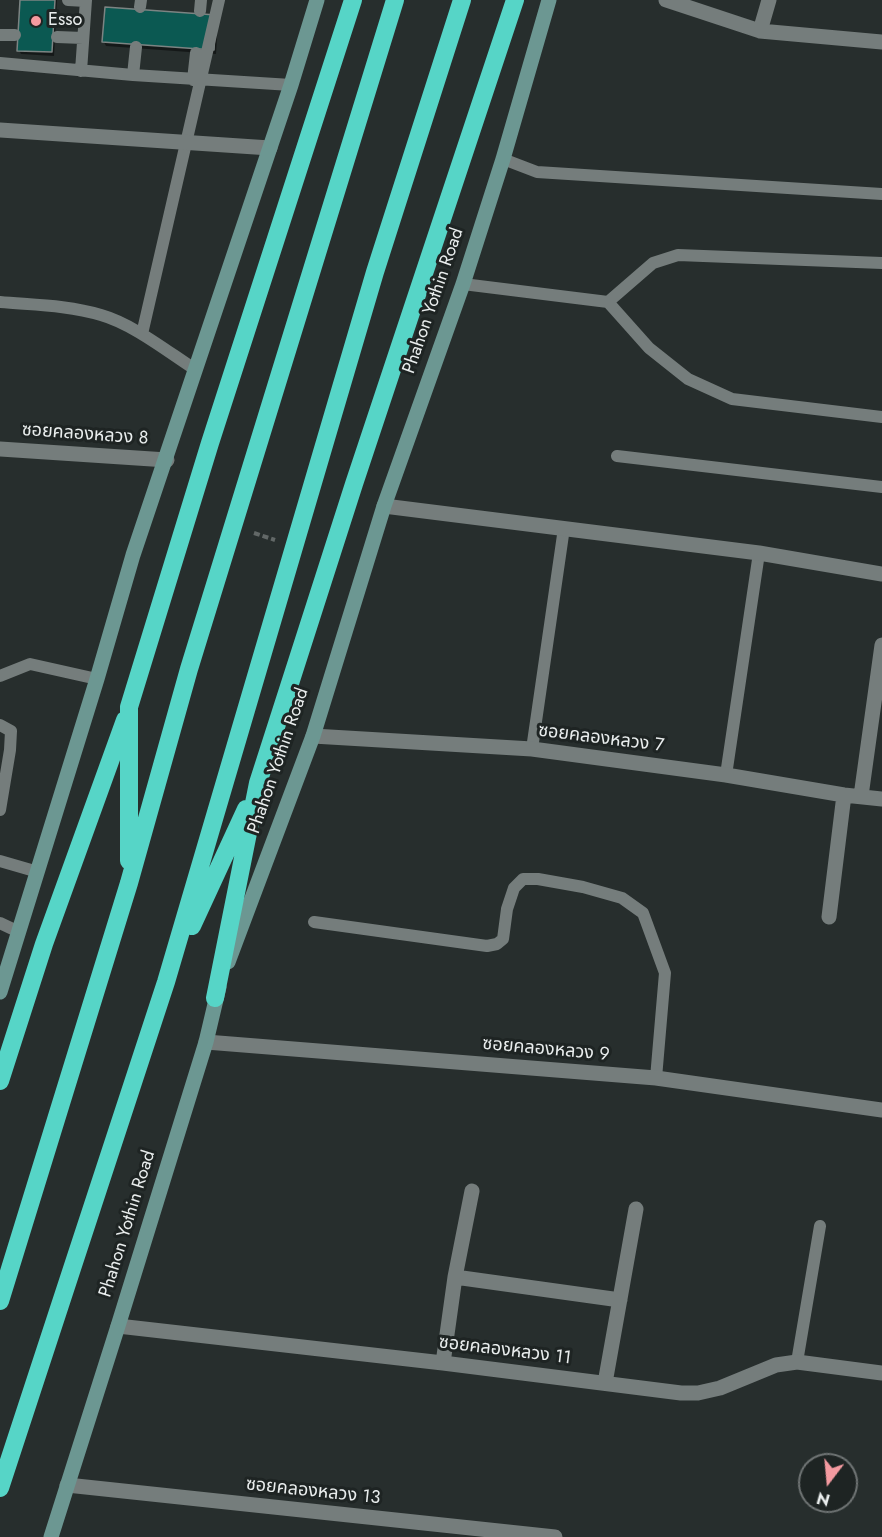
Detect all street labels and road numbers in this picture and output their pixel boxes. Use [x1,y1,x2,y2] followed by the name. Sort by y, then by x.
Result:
[399,225,469,377] street label: Phahon Yothin Road
[21,420,149,450] street label: ซอยคลองหลวง 8
[244,685,314,837] street label: Phahon Yothin Road
[537,721,665,757] street label: ซอยคลองหลวง 7
[482,1034,610,1066] street label: ซอยคลองหลวง 9
[95,1148,161,1300] street label: Phahon Yothin Road
[438,1332,572,1370] street label: ซอยคลองหลวง 11
[245,1474,381,1510] street label: ซอยคลองหลวง 13

